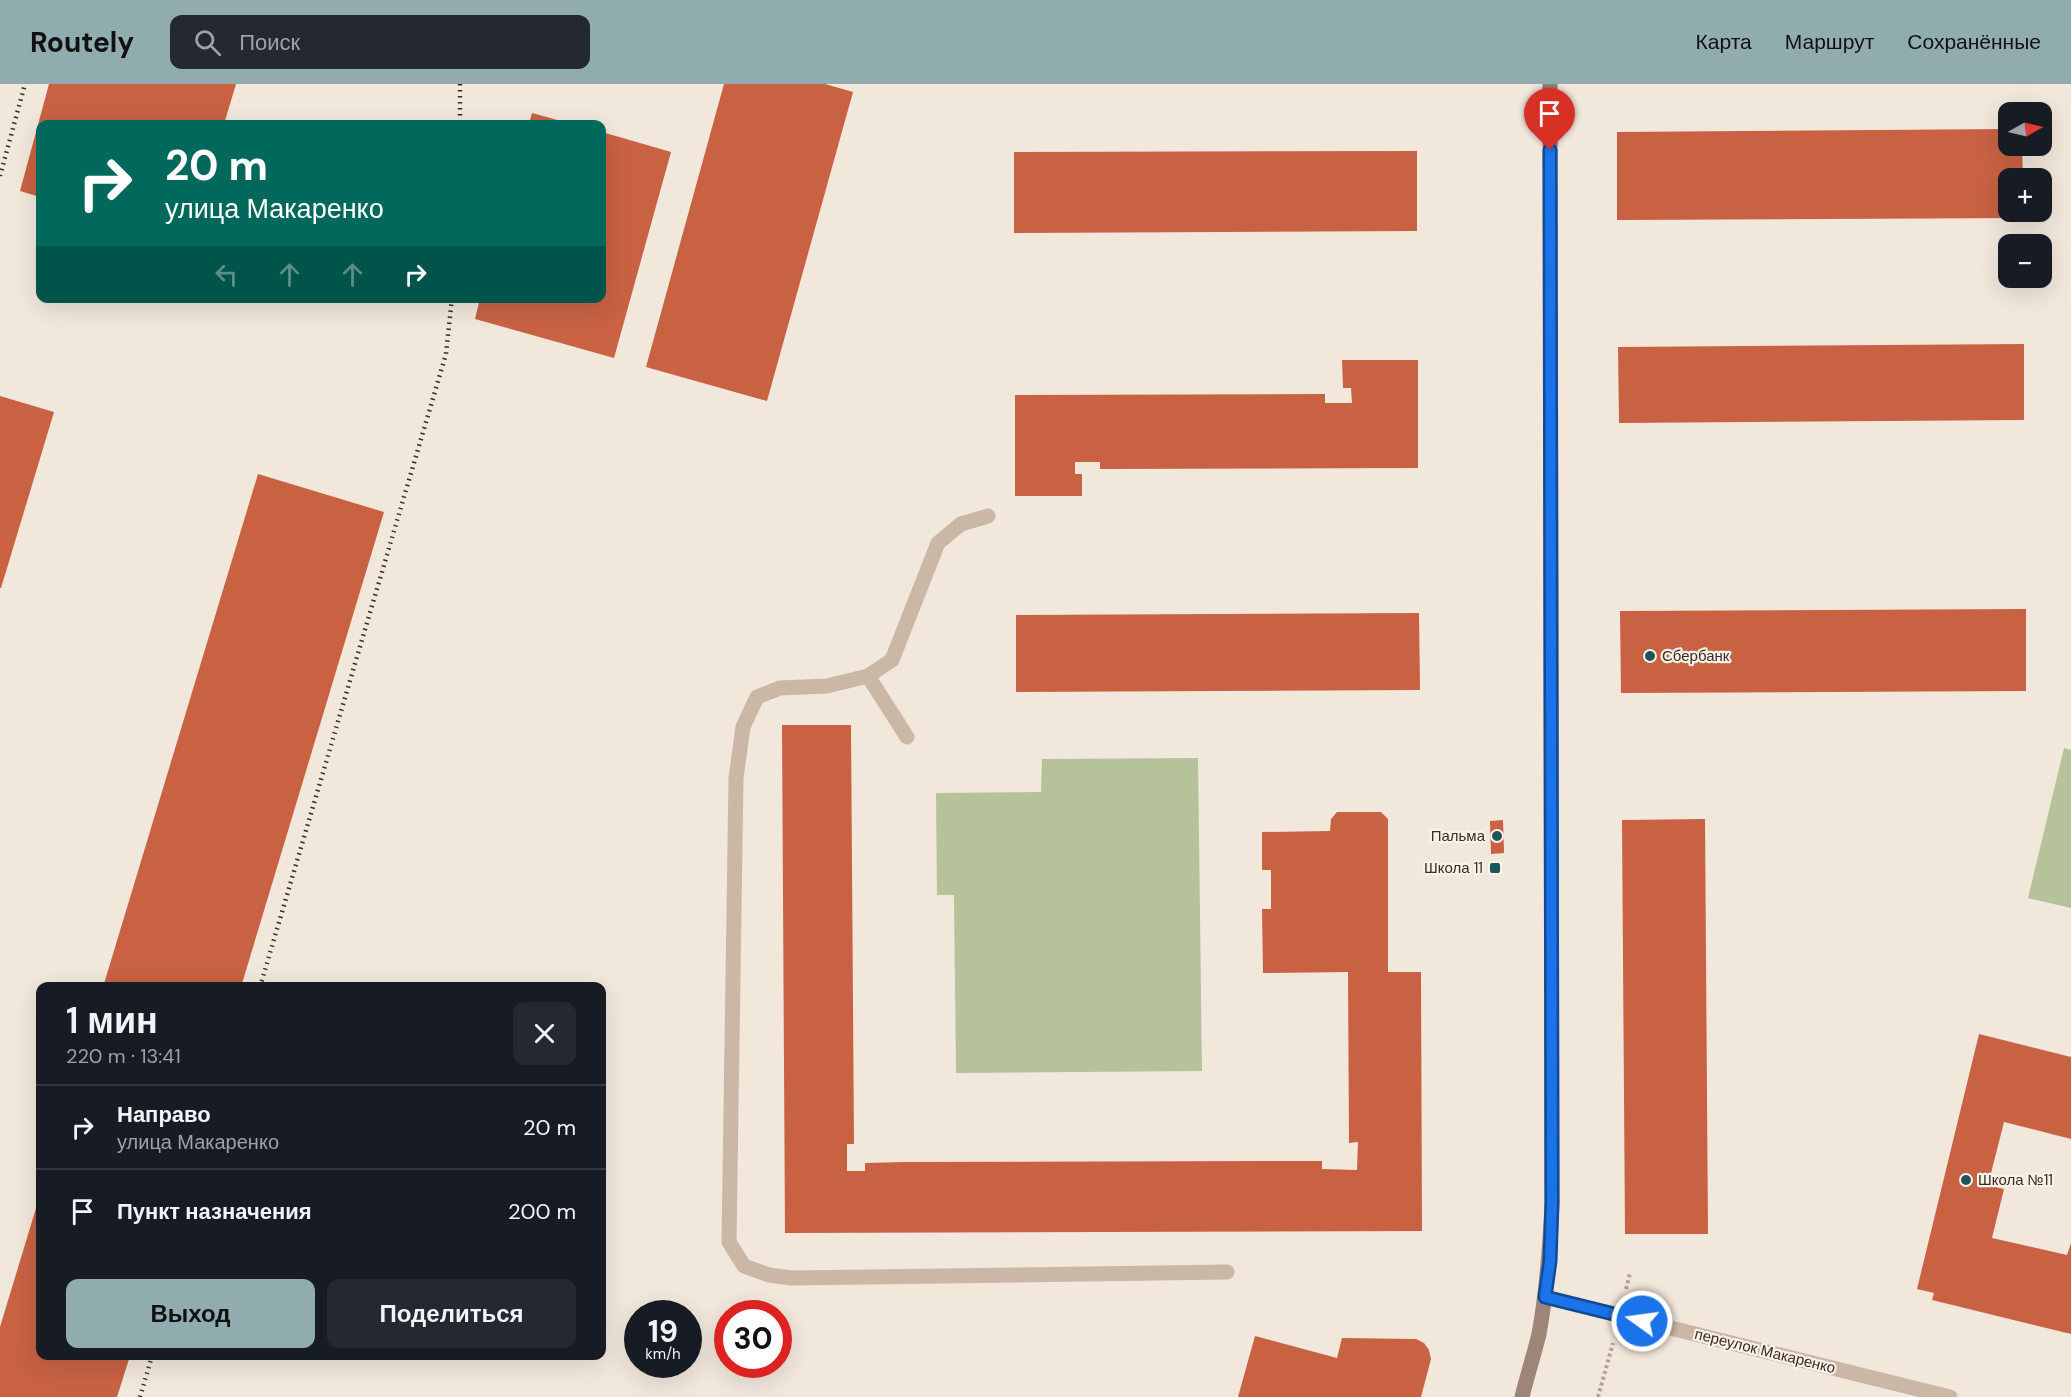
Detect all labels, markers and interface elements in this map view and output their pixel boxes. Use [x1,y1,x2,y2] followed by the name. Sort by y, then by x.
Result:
[170,15,590,69] search box
[30,24,134,61] text: Routely
[191,26,224,59] icon: search
[239,28,300,57] text: Поиск
[1696,28,1752,56] text: Карта
[1785,28,1874,56] text: Маршрут
[1907,28,2041,56] text: Сохранённые
[1524,88,1575,150] pin
[1533,97,1566,130] icon: arrive
[1998,102,2052,156] north arrow
[1998,102,2052,288] map controls
[165,138,268,193] text: 20 m
[66,144,144,222] icon: right
[1998,168,2052,222] button: +
[165,191,384,226] text: улица Макаренко
[1998,234,2052,288] button: −
[210,258,243,291] icon: left
[273,258,306,291] icon: ahead
[336,258,369,291] icon: ahead
[399,258,432,291] icon: right
[1662,646,1730,666] place label: Сбербанк
[1643,649,1657,663] marker: Сбербанк
[1431,826,1486,846] place label: Пальма
[1490,829,1504,843] marker: Пальма
[1424,858,1483,878] place label: Школа 11
[1488,861,1502,875] marker: Школа 11
[66,997,158,1044] text: 1 мин
[513,1002,576,1065] button: close
[66,1043,181,1069] text: 220 m · 13:41
[117,1100,211,1129] text: Направо
[66,1111,99,1144] icon: right
[523,1113,576,1142] text: 20 m
[117,1129,279,1155] text: улица Макаренко
[1978,1170,2053,1190] place label: Школа №11
[1959,1173,1973,1187] marker: Школа №11
[66,1195,99,1228] icon: arrive
[117,1197,312,1226] text: Пункт назначения
[508,1197,576,1226] text: 200 m
[66,1279,315,1348] button: Выход
[327,1279,576,1348] button: Поделиться
[1610,1289,1674,1353] position arrow
[714,1300,792,1378] speed limit sign: 30
[648,1312,678,1351] text: 19
[1693,1324,1837,1378] street label: переулок Макаренко
[645,1344,681,1364] text: km/h

